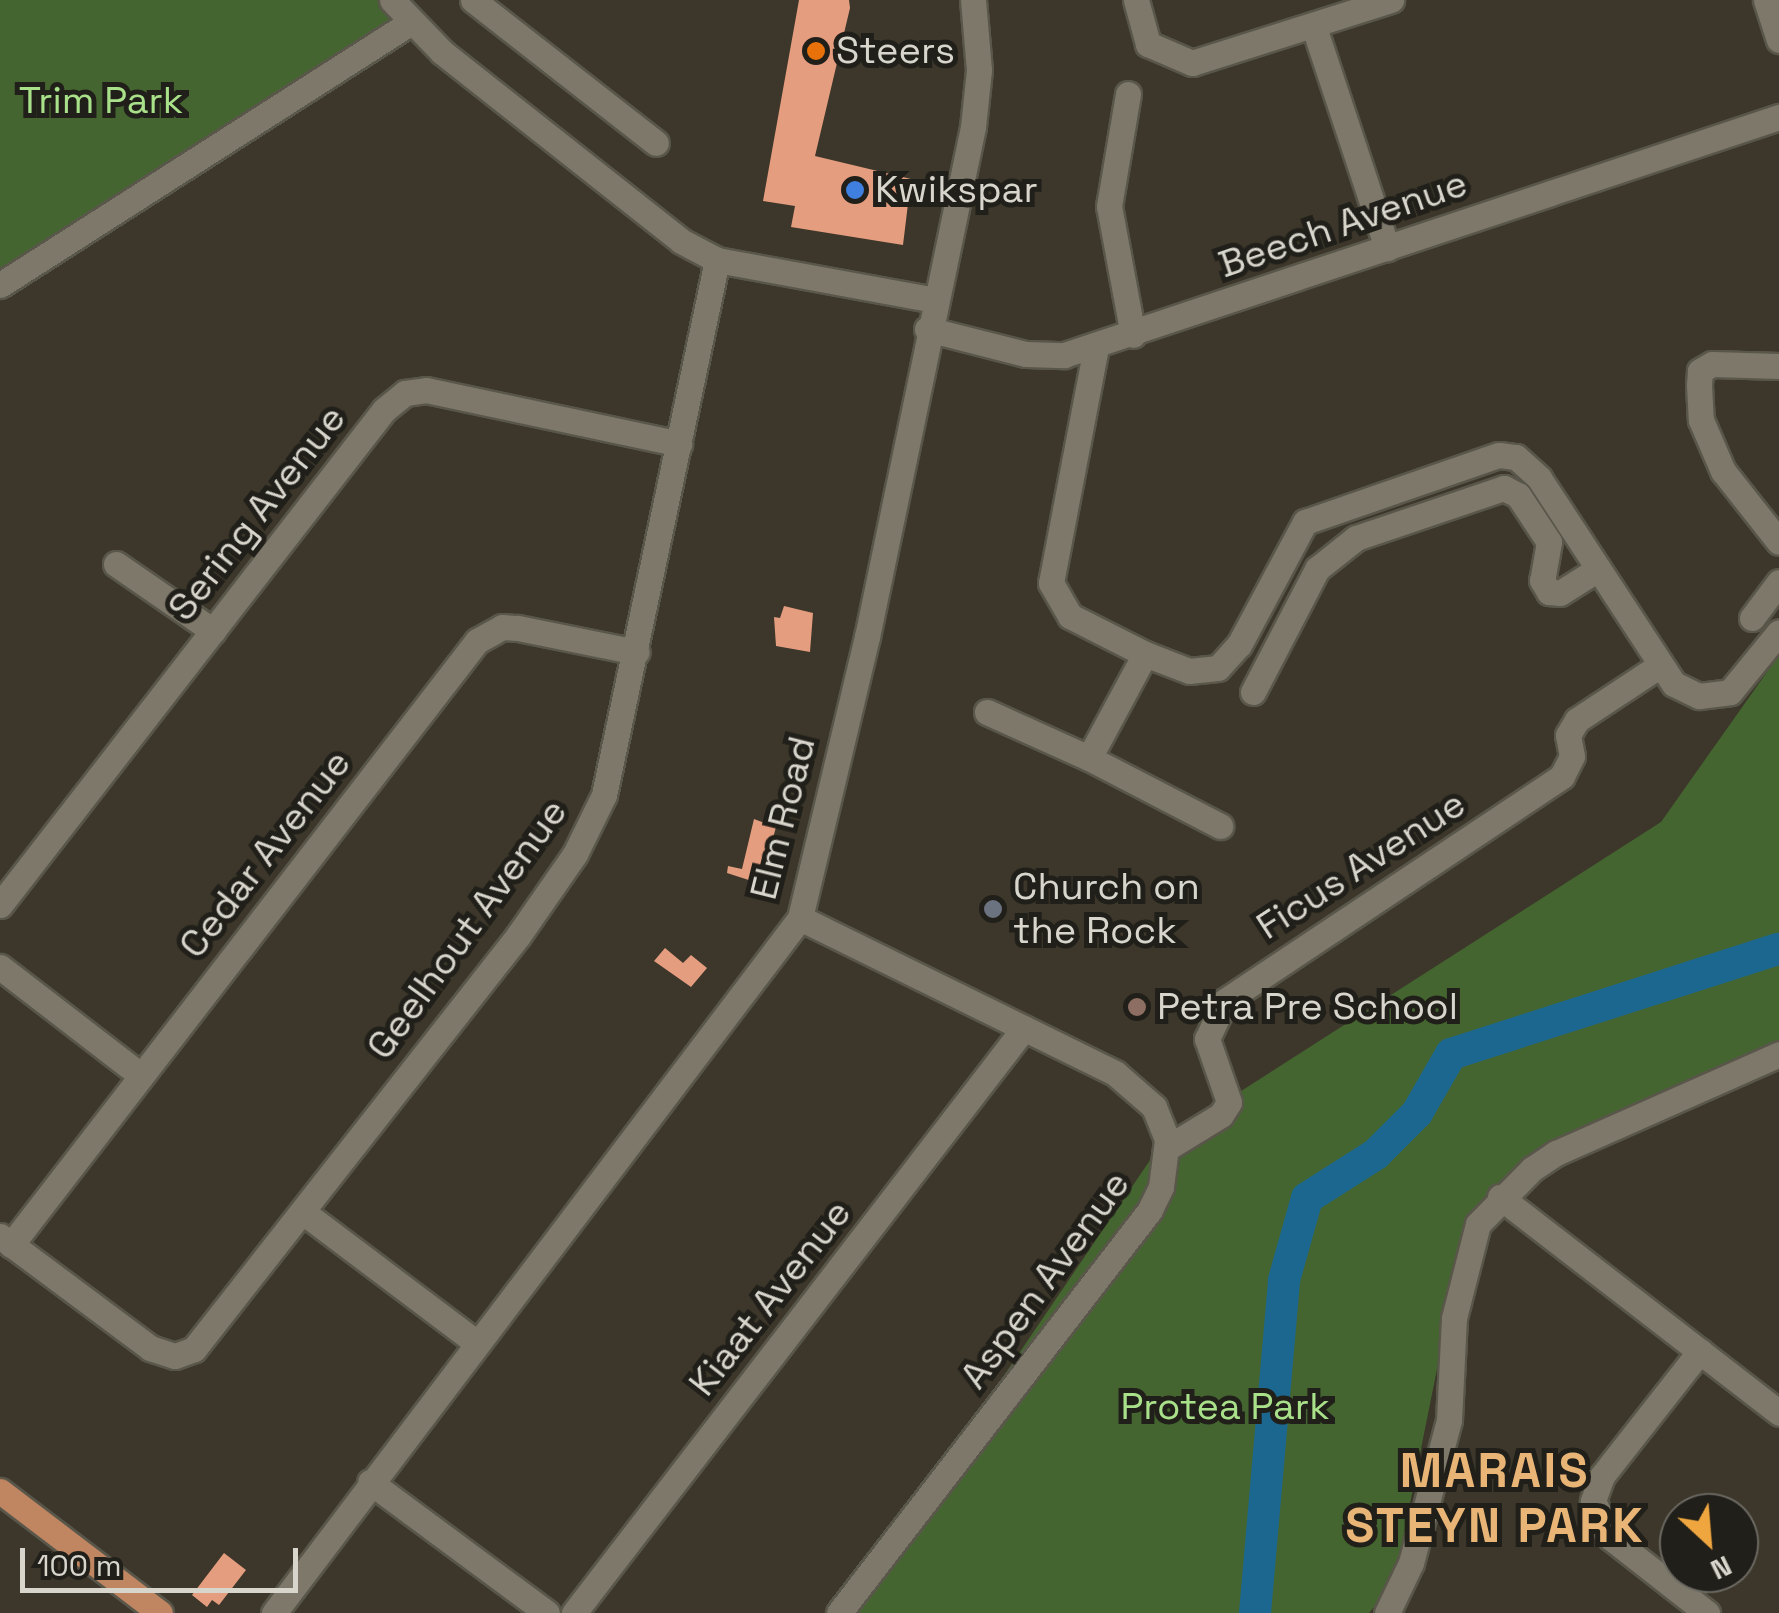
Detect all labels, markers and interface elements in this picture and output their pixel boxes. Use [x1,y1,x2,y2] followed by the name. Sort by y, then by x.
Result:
[836,28,955,74] place label: Steers
[805,40,827,62] marker: Steers
[19,78,183,124] park label: Trim Park
[1213,160,1473,288] street label: Beech Avenue
[875,167,1038,213] place label: Kwikspar
[844,179,866,201] marker: Kwikspar
[159,396,355,630] street label: Sering Avenue
[741,732,825,904] street label: Elm Road
[170,741,360,967] street label: Cedar Avenue
[1248,781,1474,949] street label: Ficus Avenue
[357,790,577,1068] street label: Geelhout Avenue
[1013,864,1200,954] place label: Church on the Rock
[982,898,1004,920] marker: Church on the Rock
[1157,984,1458,1030] place label: Petra Pre School
[1126,996,1148,1018] marker: Petra Pre School
[951,1162,1139,1398] street label: Aspen Avenue
[679,1191,861,1405] street label: Kiaat Avenue
[1120,1384,1330,1430] park label: Protea Park
[1345,1441,1645,1554] district label: MARAIS STEYN PARK
[1659,1493,1759,1593] north arrow
[25,1528,302,1590] scale bar
[37,1546,122,1585] text: 100 m
[1705,1548,1738,1588] text: N

